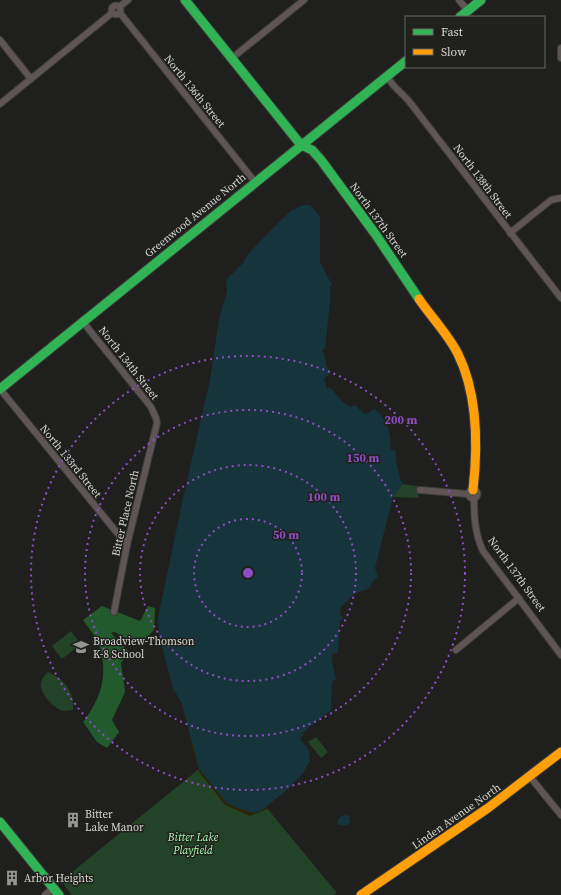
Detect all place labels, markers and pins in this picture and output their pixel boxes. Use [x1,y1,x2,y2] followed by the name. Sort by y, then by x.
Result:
[241,566,255,580] centre of rings
[93,634,195,662] place label: Broadview-Thomson K-8 School
[72,638,90,656] school or university icon: Broadview-Thomson K-8 School
[85,807,144,835] place label: Bitter Lake Manor
[64,811,82,829] building icon: Bitter Lake Manor
[3,869,21,887] building icon: Arbor Heights
[24,871,93,886] place label: Arbor Heights

